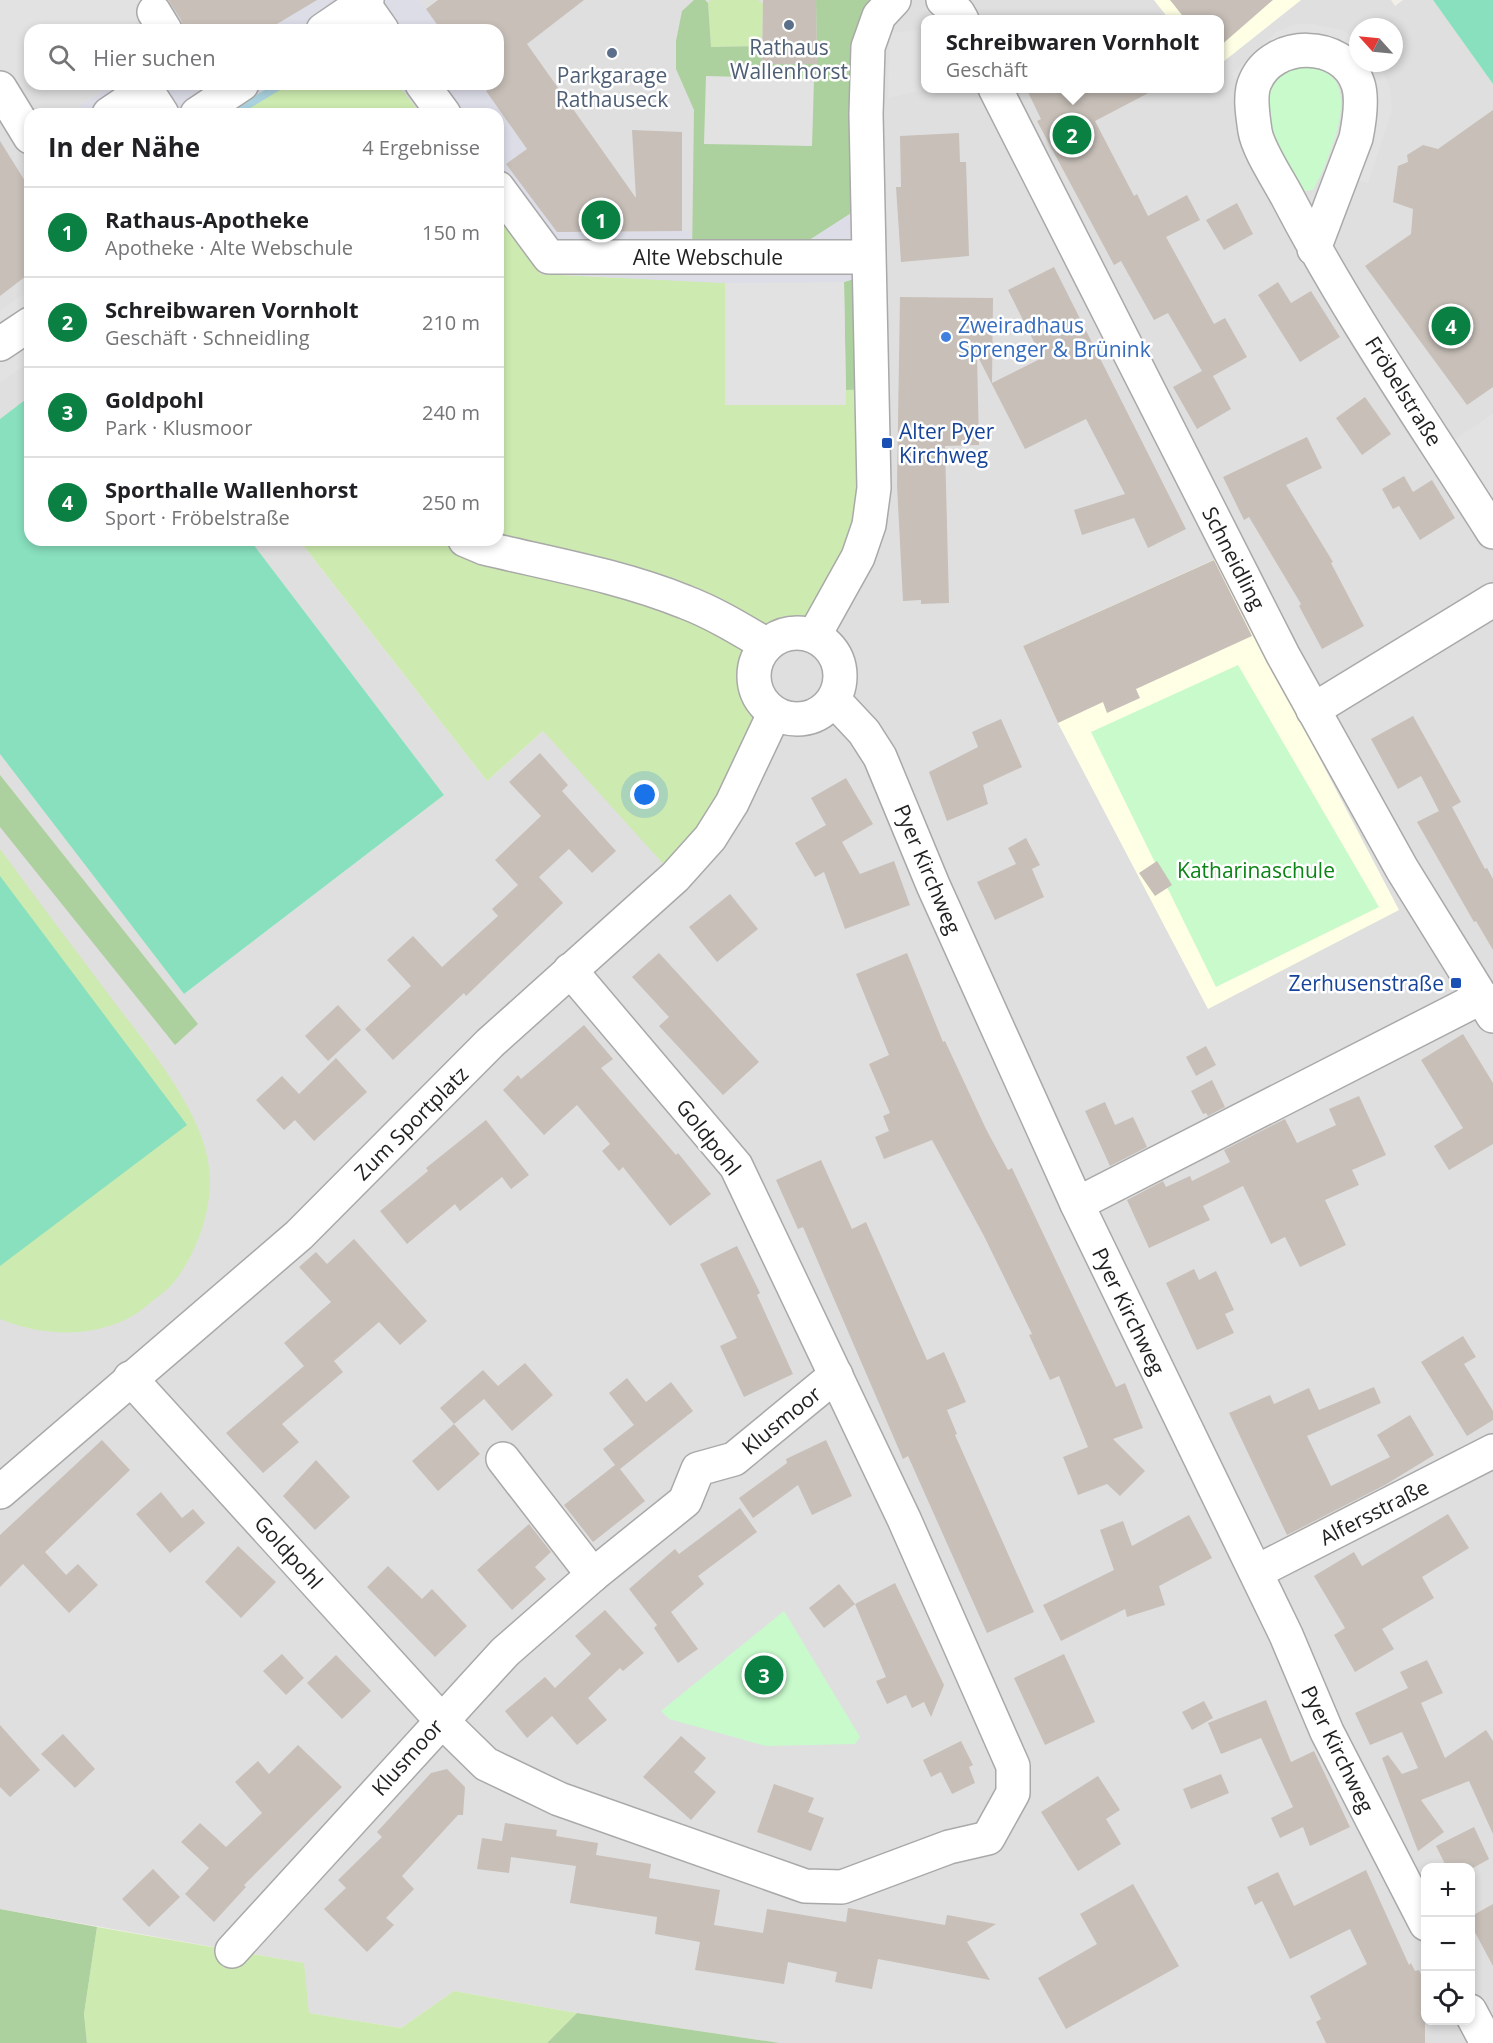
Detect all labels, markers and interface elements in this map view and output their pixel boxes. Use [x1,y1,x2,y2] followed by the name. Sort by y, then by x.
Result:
[921,15,1224,93] popup
[782,18,796,32] marker: Rathaus Wallenhorst
[1349,18,1403,72] north arrow
[24,24,504,90] search box
[946,26,1199,56] text: Schreibwaren Vornholt
[730,33,848,85] place label: Rathaus Wallenhorst
[45,41,78,74] icon: search
[93,42,216,72] text: Hier suchen
[605,46,619,60] marker: Parkgarage Rathauseck
[946,56,1028,83] text: Geschäft
[556,61,668,113] place label: Parkgarage Rathauseck
[1052,112,1092,158] pin: 2
[48,129,200,165] text: In der Nähe
[362,134,480,161] text: 4 Ergebnisse
[582,198,620,242] pin: 1
[105,204,309,234] text: Rathaus-Apotheke
[62,219,73,246] text: 1
[422,219,480,246] text: 150 m
[105,234,353,261] text: Apotheke · Alte Webschule
[633,243,783,271] street label: Alte Webschule
[105,294,359,324] text: Schreibwaren Vornholt
[1432,304,1470,348] pin: 4
[62,309,73,336] text: 2
[422,309,480,336] text: 210 m
[958,311,1151,363] place label: Zweiradhaus Sprenger & Brünink
[105,324,310,351] text: Geschäft · Schneidling
[939,330,953,344] marker: Zweiradhaus Sprenger & Brünink
[1359,331,1449,451] street label: Fröbelstraße
[105,384,204,414] text: Goldpohl
[62,399,73,426] text: 3
[422,399,480,426] text: 240 m
[105,414,252,441] text: Park · Klusmoor
[899,417,995,469] place label: Alter Pyer Kirchweg
[880,436,894,450] marker: Alter Pyer Kirchweg
[105,474,358,504] text: Sporthalle Wallenhorst
[62,489,73,516] text: 4
[422,489,480,516] text: 250 m
[1196,502,1272,614] street label: Schneidling
[105,504,290,531] text: Sport · Fröbelstraße
[630,780,659,809] your location
[888,800,968,938] street label: Pyer Kirchweg
[1177,856,1335,884] park label: Katharinaschule
[1289,969,1444,997] place label: Zerhusenstraße
[1449,976,1463,990] marker: Zerhusenstraße
[348,1060,474,1186] street label: Zum Sportplatz
[670,1093,748,1181] street label: Goldpohl
[1086,1243,1172,1379] street label: Pyer Kirchweg
[736,1379,827,1461] street label: Klusmoor
[1315,1473,1433,1551] street label: Alfersstraße
[249,1509,329,1595] street label: Goldpohl
[744,1652,783,1698] pin: 3
[1295,1681,1381,1817] street label: Pyer Kirchweg
[365,1712,449,1801] street label: Klusmoor
[1421,1863,1475,2025] map controls
[1421,1863,1475,1917] button: +
[1421,1917,1475,1971] button: −
[1421,1971,1475,2025] button: locate

